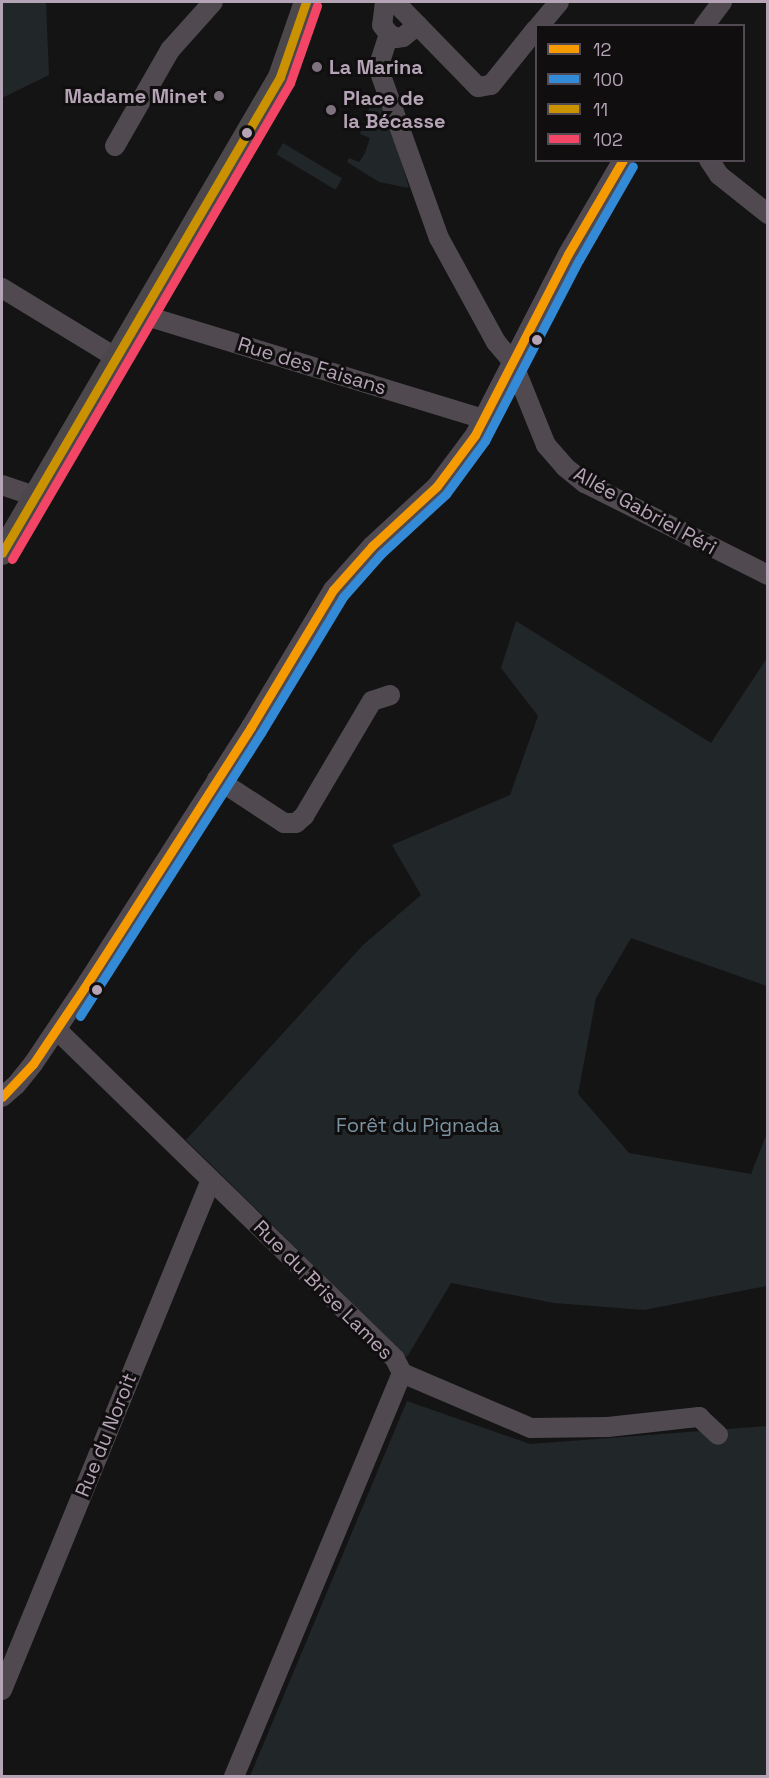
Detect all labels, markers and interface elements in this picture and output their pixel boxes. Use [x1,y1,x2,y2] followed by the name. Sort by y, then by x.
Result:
[535,24,745,162] legend
[593,38,611,61] text: 12
[329,55,423,79] place label: La Marina
[310,60,324,74] marker: La Marina
[593,68,624,91] text: 100
[64,84,207,108] place label: Madame Minet
[343,86,445,133] place label: Place de la Bécasse
[212,89,226,103] marker: Madame Minet
[593,98,608,121] text: 11
[324,103,338,117] marker: Place de la Bécasse
[241,127,253,139] unlabelled marker
[593,128,623,151] text: 102
[235,332,389,400] street label: Rue des Faisans
[531,334,543,346] unlabelled marker
[570,462,720,560] street label: Allée Gabriel Péri
[91,984,103,996] unlabelled marker
[336,1113,500,1137] park label: Forêt du Pignada
[248,1215,398,1365] street label: Rue du Brise Lames
[70,1370,142,1500] street label: Rue du Noroit

